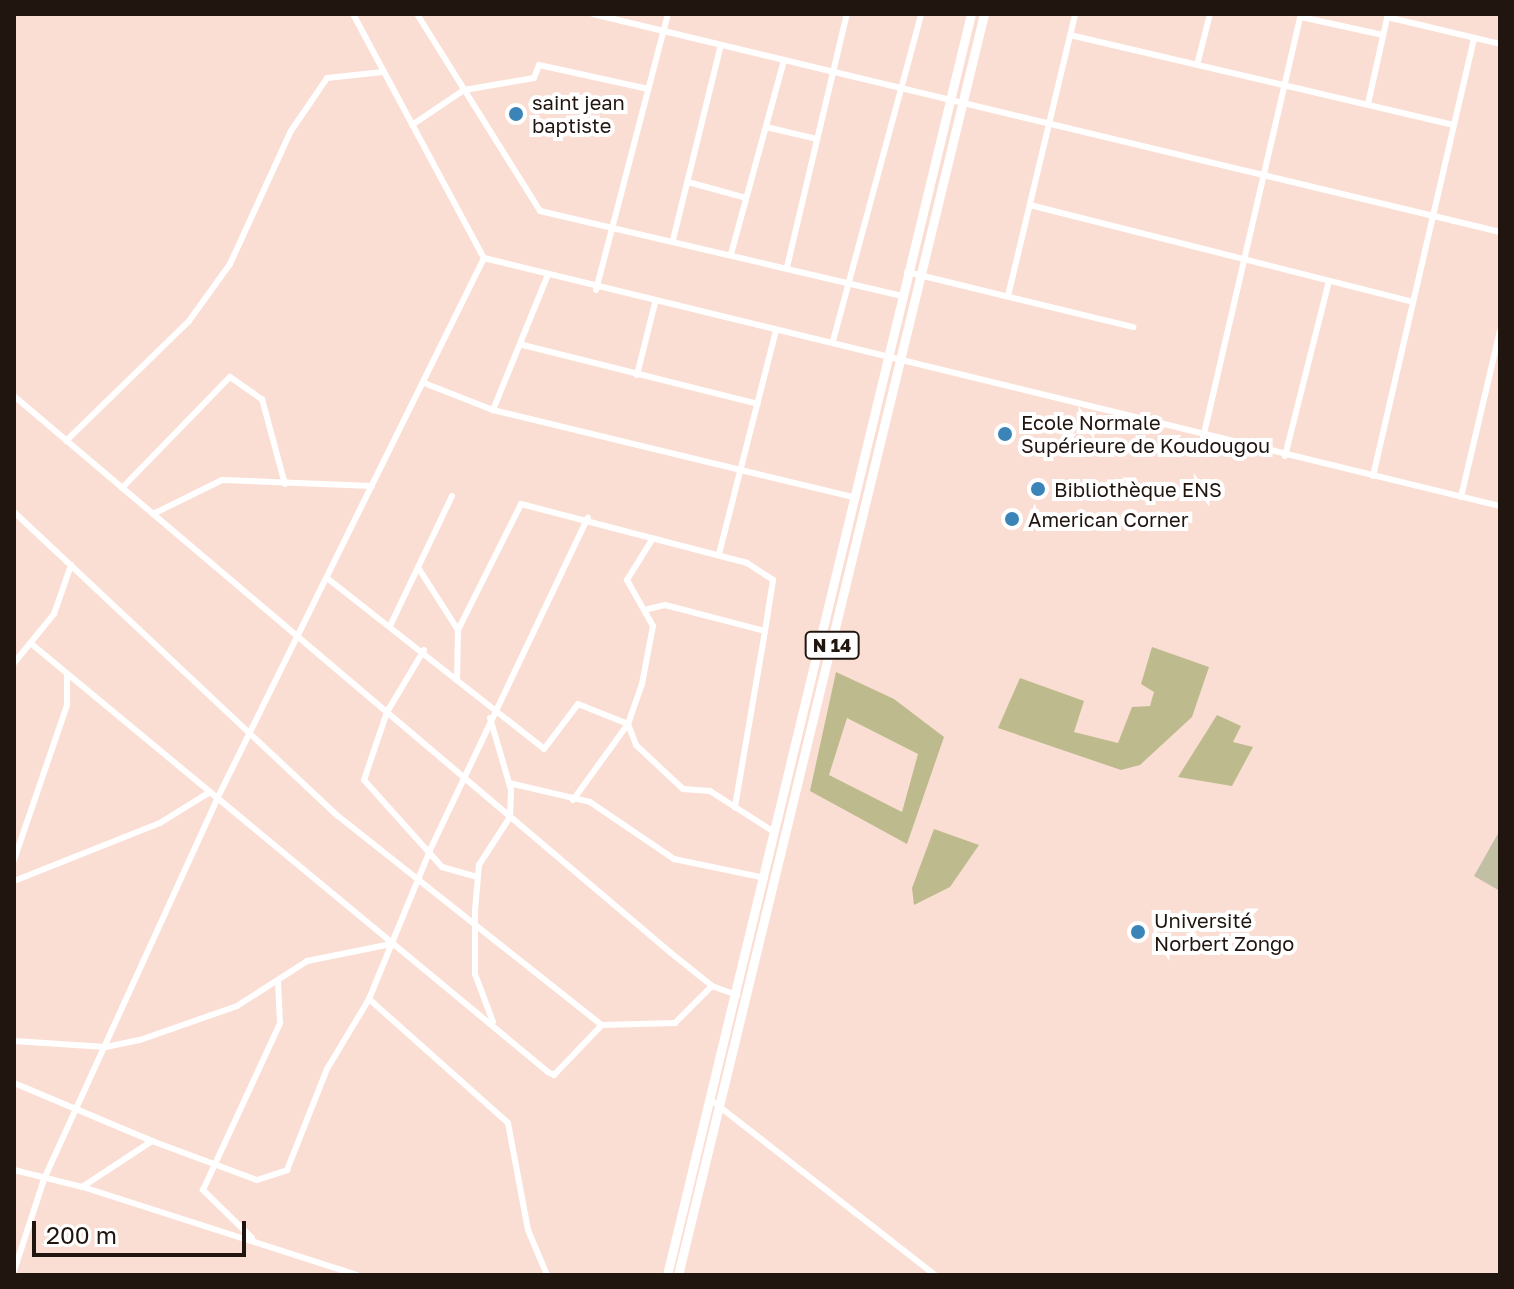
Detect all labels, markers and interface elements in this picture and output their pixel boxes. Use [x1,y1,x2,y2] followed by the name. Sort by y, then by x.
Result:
[532,90,625,137] place label: saint jean baptiste
[507,105,525,123] marker: saint jean baptiste
[1021,410,1270,457] place label: Ecole Normale Supérieure de Koudougou
[996,425,1014,443] marker: Ecole Normale Supérieure de Koudougou
[1054,477,1222,501] place label: Bibliothèque ENS
[1029,480,1047,498] marker: Bibliothèque ENS
[1028,507,1188,531] place label: American Corner
[1003,510,1021,528] marker: American Corner
[804,631,860,659] road number: N 14
[1154,908,1294,955] place label: Université Norbert Zongo
[1129,923,1147,941] marker: Université Norbert Zongo
[36,1205,250,1255] scale bar
[46,1220,117,1249] text: 200 m

